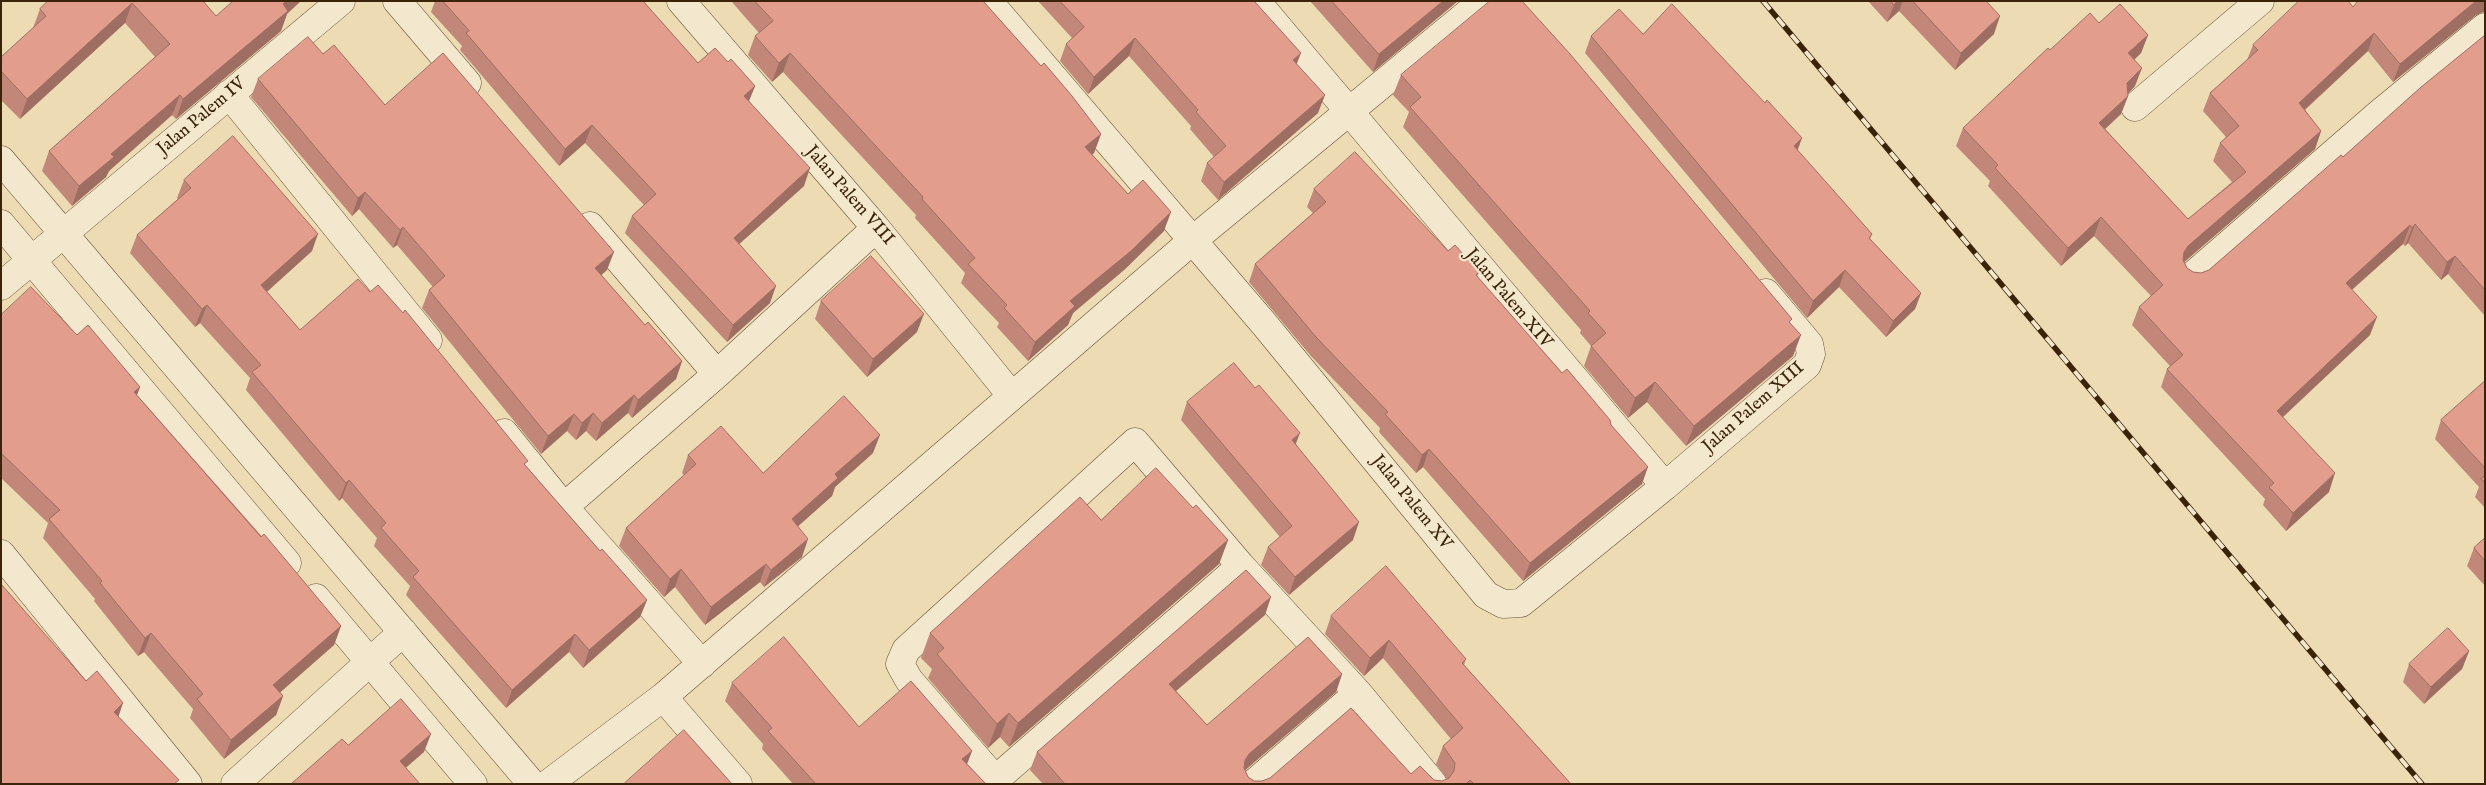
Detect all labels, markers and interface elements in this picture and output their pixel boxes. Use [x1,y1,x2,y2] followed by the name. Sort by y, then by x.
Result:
[153,74,251,160] street label: Jalan Palem IV
[800,142,898,250] street label: Jalan Palem VIII
[1460,245,1556,353] street label: Jalan Palem XIV
[1699,358,1809,458] street label: Jalan Palem XIII
[1366,451,1456,555] street label: Jalan Palem XV

